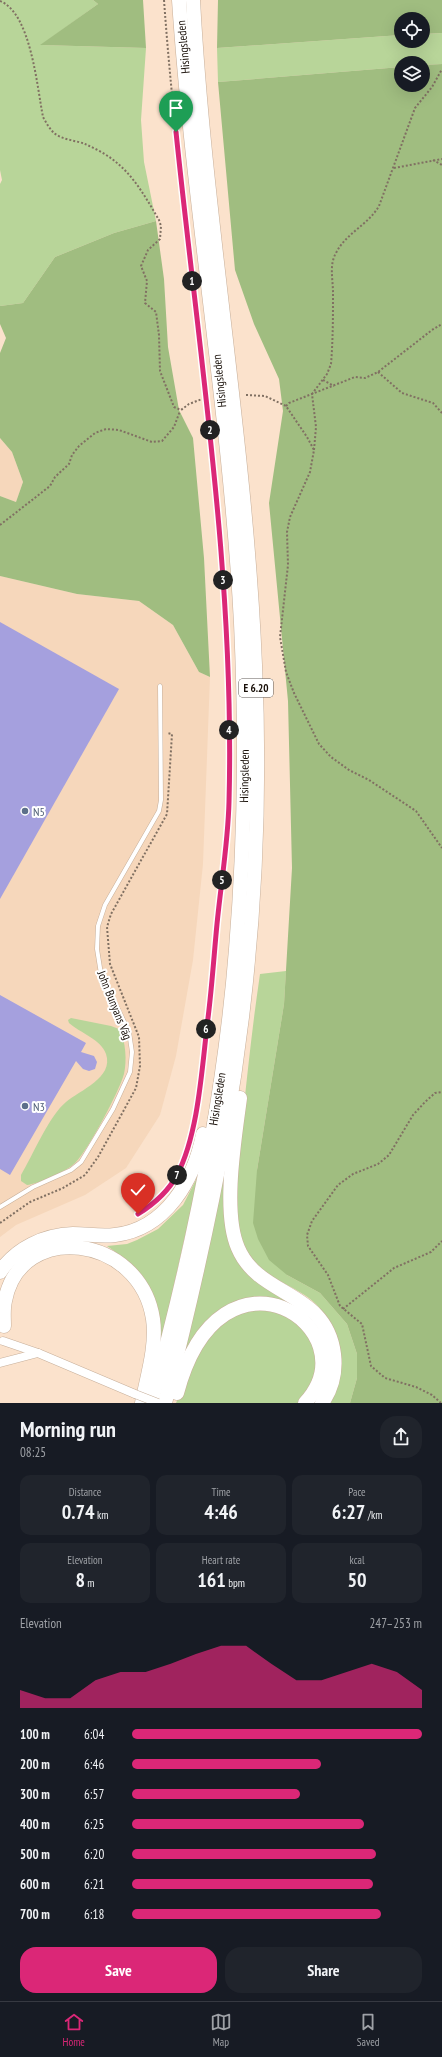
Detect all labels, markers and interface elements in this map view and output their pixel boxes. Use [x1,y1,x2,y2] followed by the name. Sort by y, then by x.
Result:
[394,12,430,92] map controls
[394,12,430,48] button: locate
[173,20,193,74] street label: Hisingsleden
[394,56,430,92] button: layers
[159,91,193,132] pin
[165,97,187,119] icon: arrive
[182,271,202,291] pin: 1
[189,274,195,288] text: 1
[209,354,229,408] street label: Hisingsleden
[200,420,220,440] pin: 2
[207,423,213,437] text: 2
[213,570,233,590] pin: 3
[220,573,226,587] text: 3
[239,679,273,697] road number: E 6.20
[219,720,239,740] pin: 4
[226,723,232,737] text: 4
[236,749,252,803] street label: Hisingsleden
[33,804,45,819] place label: N5
[20,806,30,816] marker: N5
[212,870,232,890] pin: 5
[219,873,225,887] text: 5
[94,967,136,1042] street label: John Bunyans Väg
[196,1019,216,1039] pin: 6
[203,1022,209,1036] text: 6
[205,1071,229,1127] street label: Hisingsleden
[33,1099,45,1114] place label: N3
[20,1101,30,1111] marker: N3
[167,1165,187,1185] pin: 7
[174,1168,180,1182] text: 7
[121,1173,155,1214] pin
[127,1179,149,1201] icon: check
[20,1415,116,1443] text: Morning run
[380,1416,422,1458] button: share
[20,1444,46,1461] text: 08:25
[69,1485,101,1499] text: Distance
[211,1485,231,1499] text: Time
[348,1485,366,1499] text: Pace
[62,1499,95,1525] text: 0.74
[204,1499,238,1525] text: 4:46
[332,1499,365,1525] text: 6:27
[95,1508,108,1522] text: km
[365,1508,382,1522] text: /km
[67,1553,103,1567] text: Elevation
[202,1553,240,1567] text: Heart rate
[349,1553,365,1567] text: kcal
[75,1567,85,1593] text: 8
[197,1567,226,1593] text: 161
[347,1567,367,1593] text: 50
[85,1576,95,1590] text: m
[226,1576,245,1590] text: bpm
[20,1615,62,1632] text: Elevation
[369,1615,422,1632] text: 247–253 m
[20,1726,50,1743] text: 100 m
[84,1726,104,1743] text: 6:04
[20,1756,50,1773] text: 200 m
[84,1756,104,1773] text: 6:46
[20,1786,50,1803] text: 300 m
[84,1786,104,1803] text: 6:57
[20,1816,50,1833] text: 400 m
[84,1816,104,1833] text: 6:25
[20,1846,50,1863] text: 500 m
[84,1846,104,1863] text: 6:20
[20,1876,50,1893] text: 600 m
[84,1876,104,1893] text: 6:21
[20,1906,50,1923] text: 700 m
[84,1906,104,1923] text: 6:18
[20,1947,217,1993] button: Save
[225,1947,422,1993] button: Share
[62,2011,85,2049] tab: Home
[210,2011,232,2049] tab: Map
[357,2011,380,2049] tab: Saved

